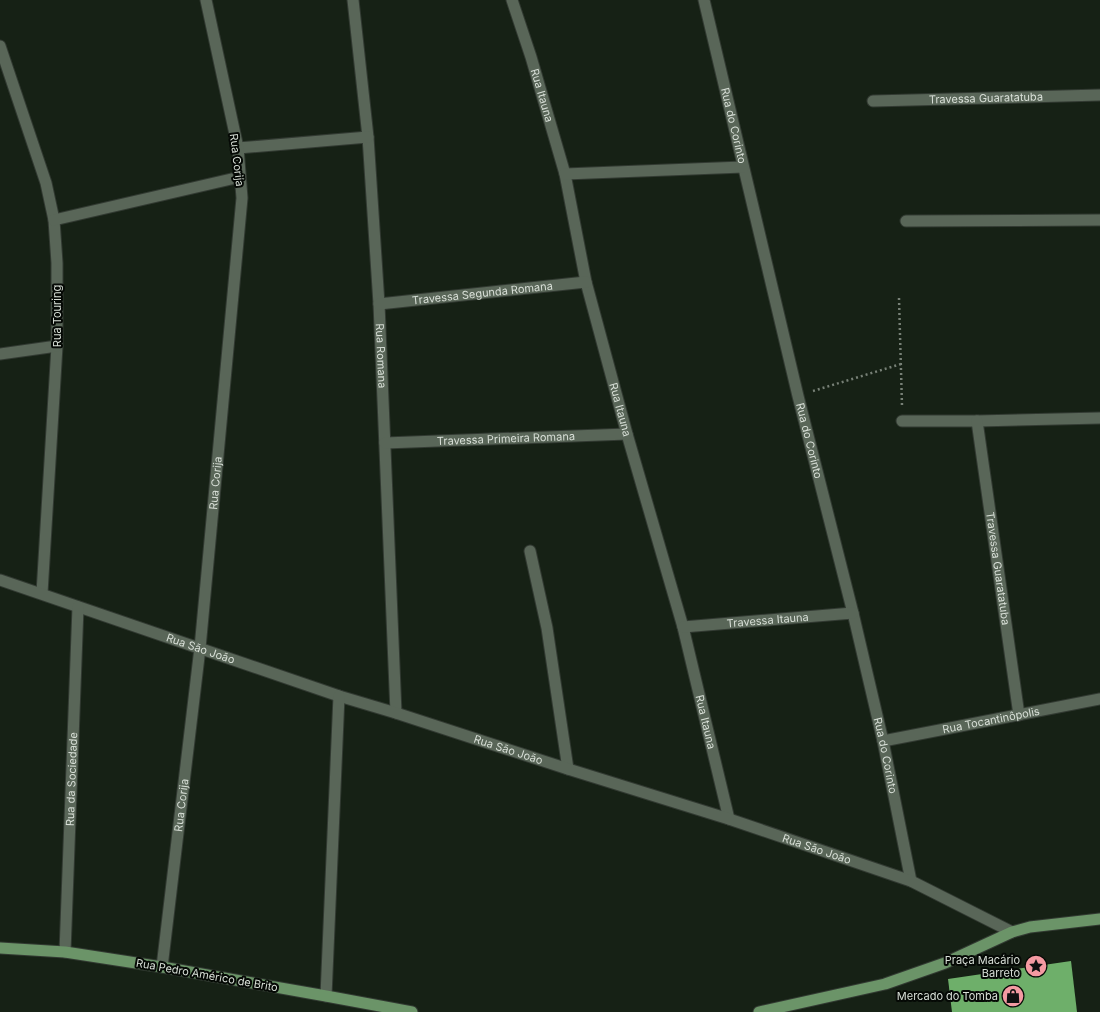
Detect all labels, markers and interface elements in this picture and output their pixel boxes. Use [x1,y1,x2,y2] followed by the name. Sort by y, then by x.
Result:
[528,67,557,124] street label: Rua Itauna
[718,86,750,165] street label: Rua do Corinto
[929,90,1043,107] street label: Travessa Guaratatuba
[227,133,247,187] street label: Rua Corija
[411,279,553,307] street label: Travessa Segunda Romana
[50,285,64,347] street label: Rua Touring
[373,323,389,389] street label: Rua Romana
[606,381,634,438] street label: Rua Itauna
[793,401,826,480] street label: Rua do Corinto
[437,429,575,448] street label: Travessa Primeira Romana
[206,456,225,510] street label: Rua Corija
[983,511,1013,626] street label: Travessa Guaratatuba
[726,610,809,630] street label: Travessa Itauna
[164,630,237,667] street label: Rua São João
[693,694,719,750] street label: Rua Itauna
[941,704,1041,736] street label: Rua Tocantinôpolis
[871,716,900,795] street label: Rua do Corinto
[63,732,80,826] street label: Rua da Sociedade
[472,732,545,767] street label: Rua São João
[171,778,191,832] street label: Rua Corija
[781,831,853,867] street label: Rua São João
[945,953,1020,980] place label: Praça Macário Barreto
[1023,953,1049,979] place icon: Praça Macário Barreto
[135,956,279,994] street label: Rua Pedro Américo de Brito
[1000,983,1026,1009] shop icon: Mercado do Tomba
[897,989,998,1003] place label: Mercado do Tomba

